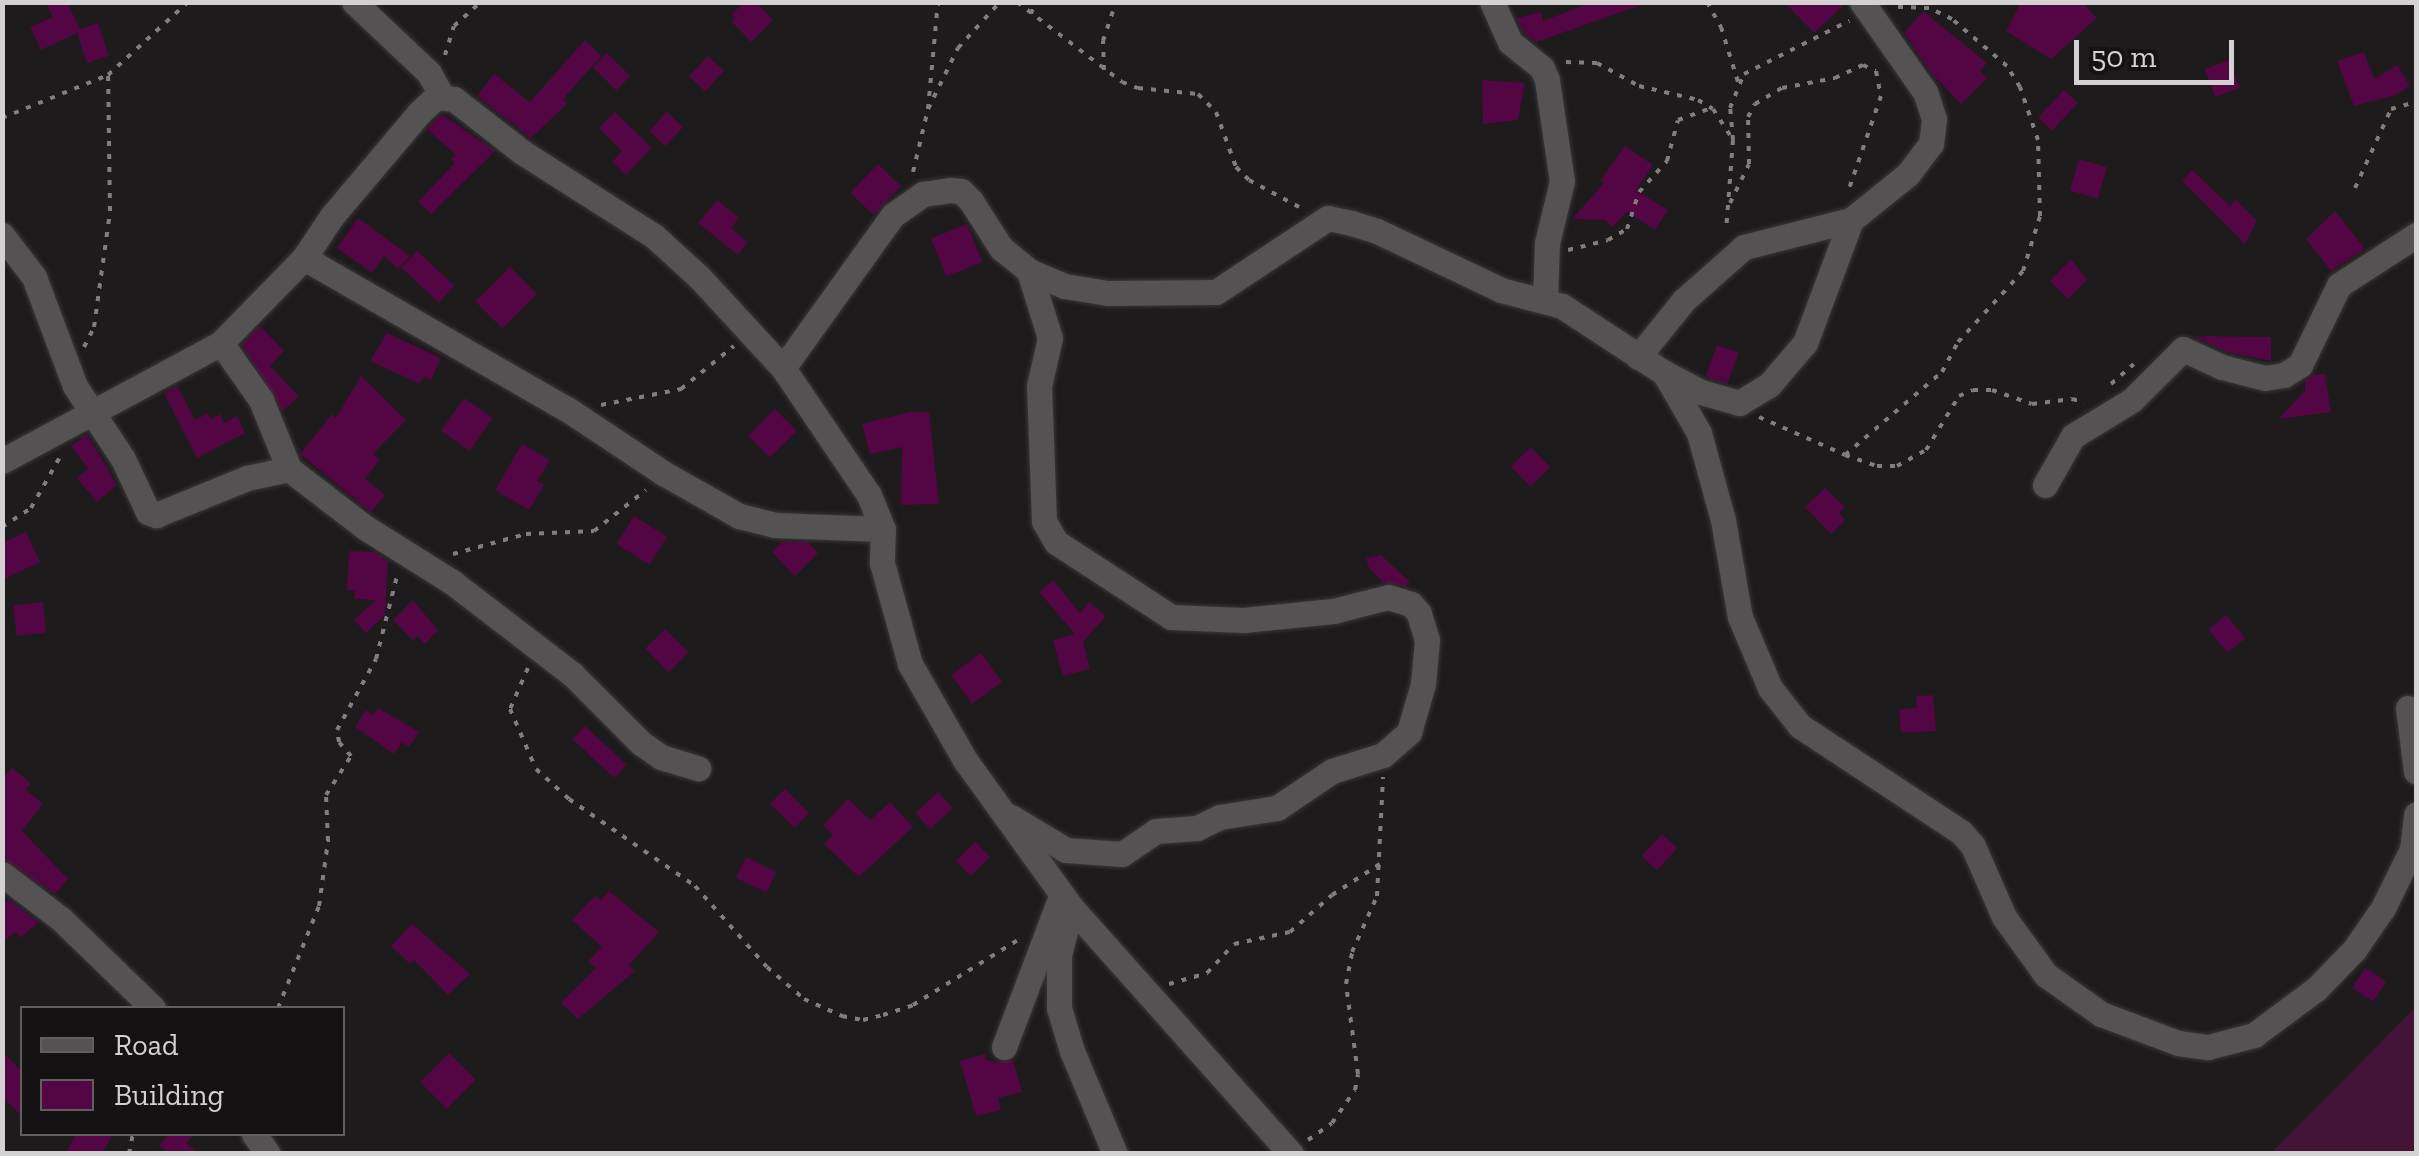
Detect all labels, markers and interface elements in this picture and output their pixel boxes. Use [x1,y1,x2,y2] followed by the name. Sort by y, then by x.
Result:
[2079,20,2239,82] scale bar
[2091,39,2156,75] text: 50 m
[20,1006,345,1136] legend
[114,1027,179,1063] text: Road
[114,1077,224,1113] text: Building

